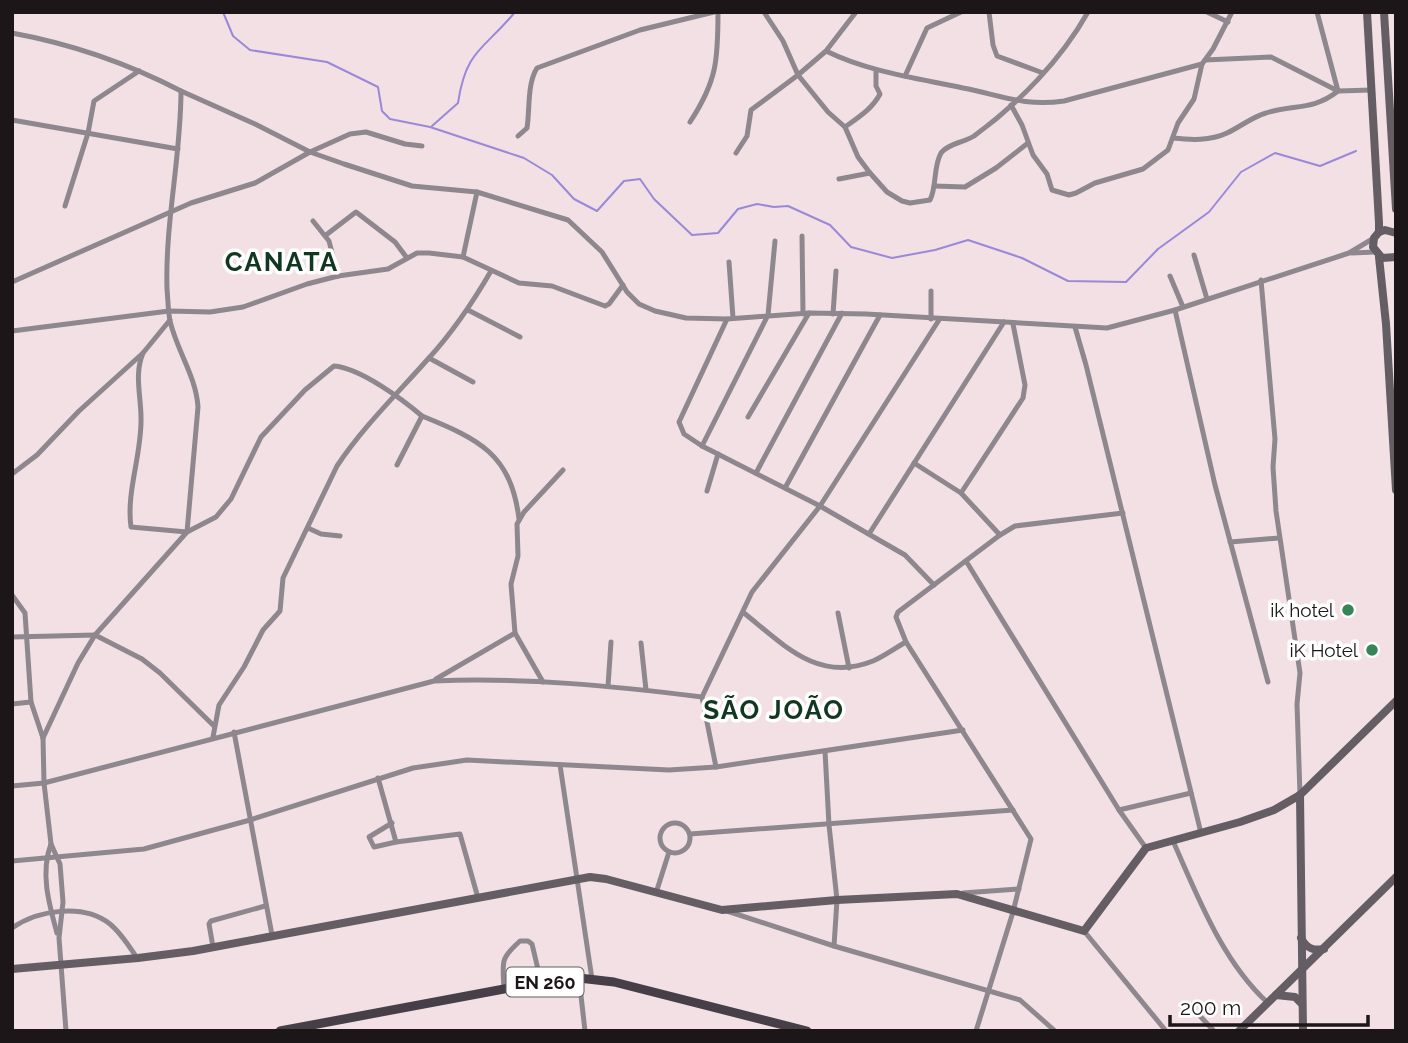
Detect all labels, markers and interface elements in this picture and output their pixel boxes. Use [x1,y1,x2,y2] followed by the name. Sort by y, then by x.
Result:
[225,247,339,277] district label: CANATA
[1270,599,1335,621] place label: ik hotel
[1340,602,1356,618] marker: ik hotel
[1289,639,1359,661] place label: iK Hotel
[1364,642,1380,658] marker: iK Hotel
[703,695,845,725] district label: SÃO JOÃO
[506,967,584,996] road number: EN 260
[1170,984,1368,1028] scale bar
[1180,995,1241,1020] text: 200 m

